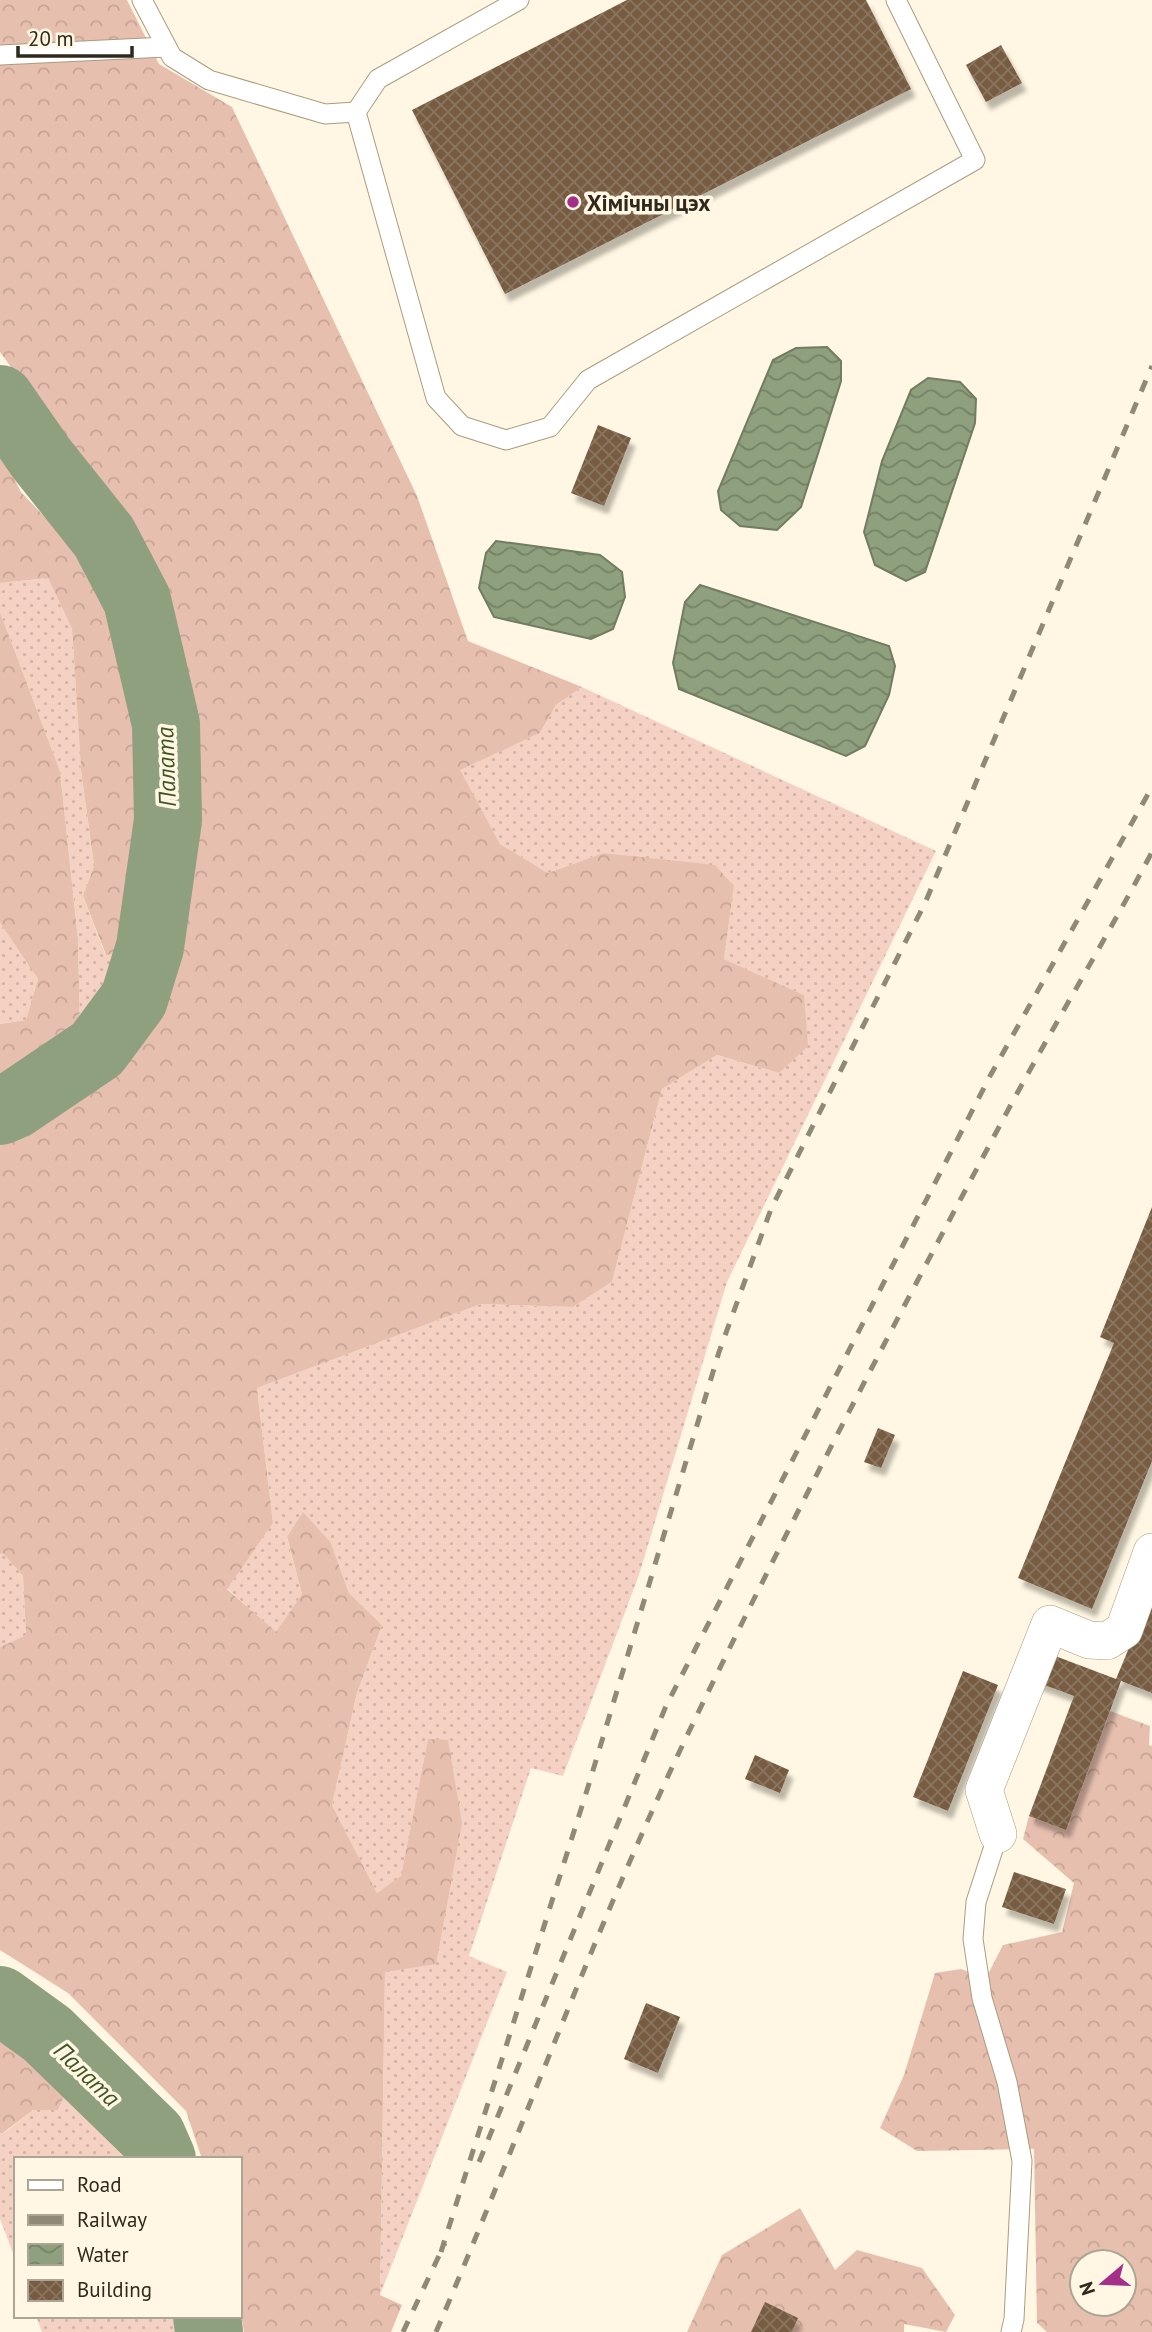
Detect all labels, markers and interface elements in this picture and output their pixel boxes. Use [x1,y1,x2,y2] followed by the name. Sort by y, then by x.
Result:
[18,14,131,58] scale bar
[28,25,74,52] text: 20 m
[587,188,710,217] place label: Хімічны цэх
[565,194,581,210] marker: Хімічны цэх
[149,726,183,808] water label: Палата
[47,2035,127,2113] water label: Палата
[14,2157,242,2318] legend
[77,2171,121,2198] text: Road
[77,2206,147,2233] text: Railway
[77,2241,129,2268] text: Water
[1068,2248,1138,2318] north arrow
[77,2276,152,2303] text: Building
[1074,2279,1100,2298] text: N

